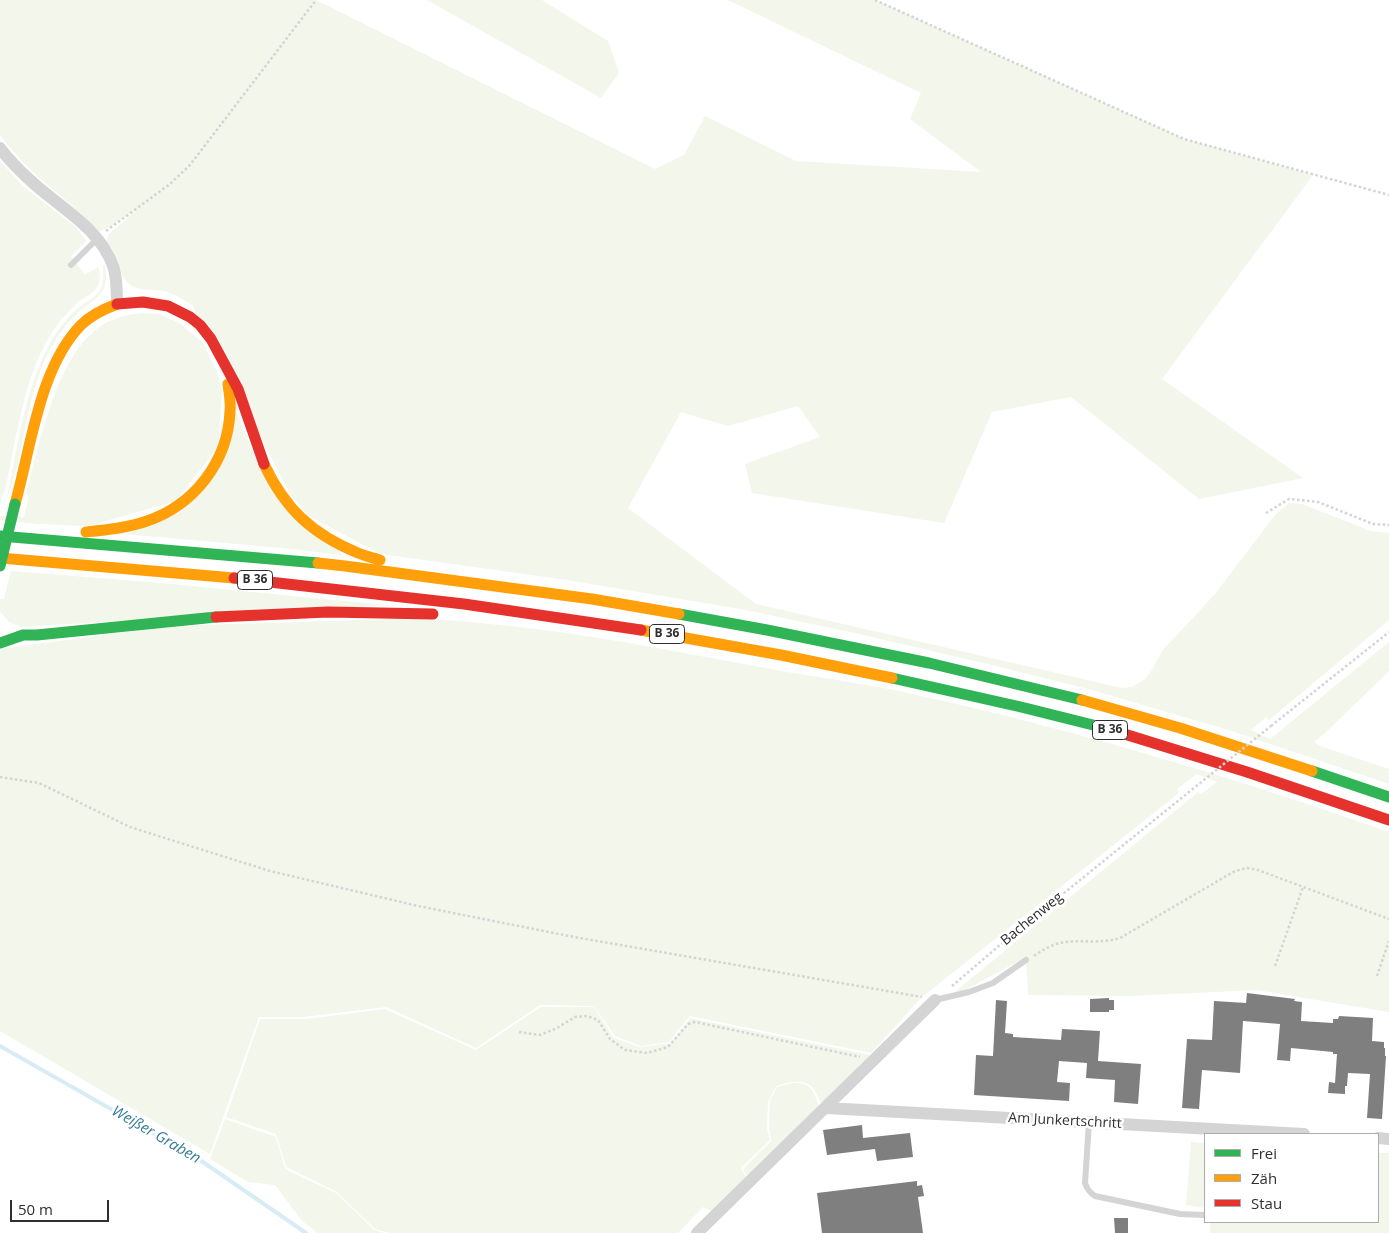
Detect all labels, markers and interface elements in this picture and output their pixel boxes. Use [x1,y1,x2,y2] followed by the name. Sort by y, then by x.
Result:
[238,570,272,590] road number: B 36
[650,624,684,644] road number: B 36
[1092,720,1128,740] road number: B 36
[998,889,1066,949] street label: Bachenweg
[108,1102,204,1168] water label: Weißer Graben
[1008,1110,1122,1132] street label: Am Junkertschritt
[1204,1133,1379,1223] legend
[1251,1143,1277,1163] text: Frei
[1251,1168,1277,1188] text: Zäh
[12,1190,111,1222] scale bar
[1251,1193,1282,1213] text: Stau
[18,1199,53,1219] text: 50 m

